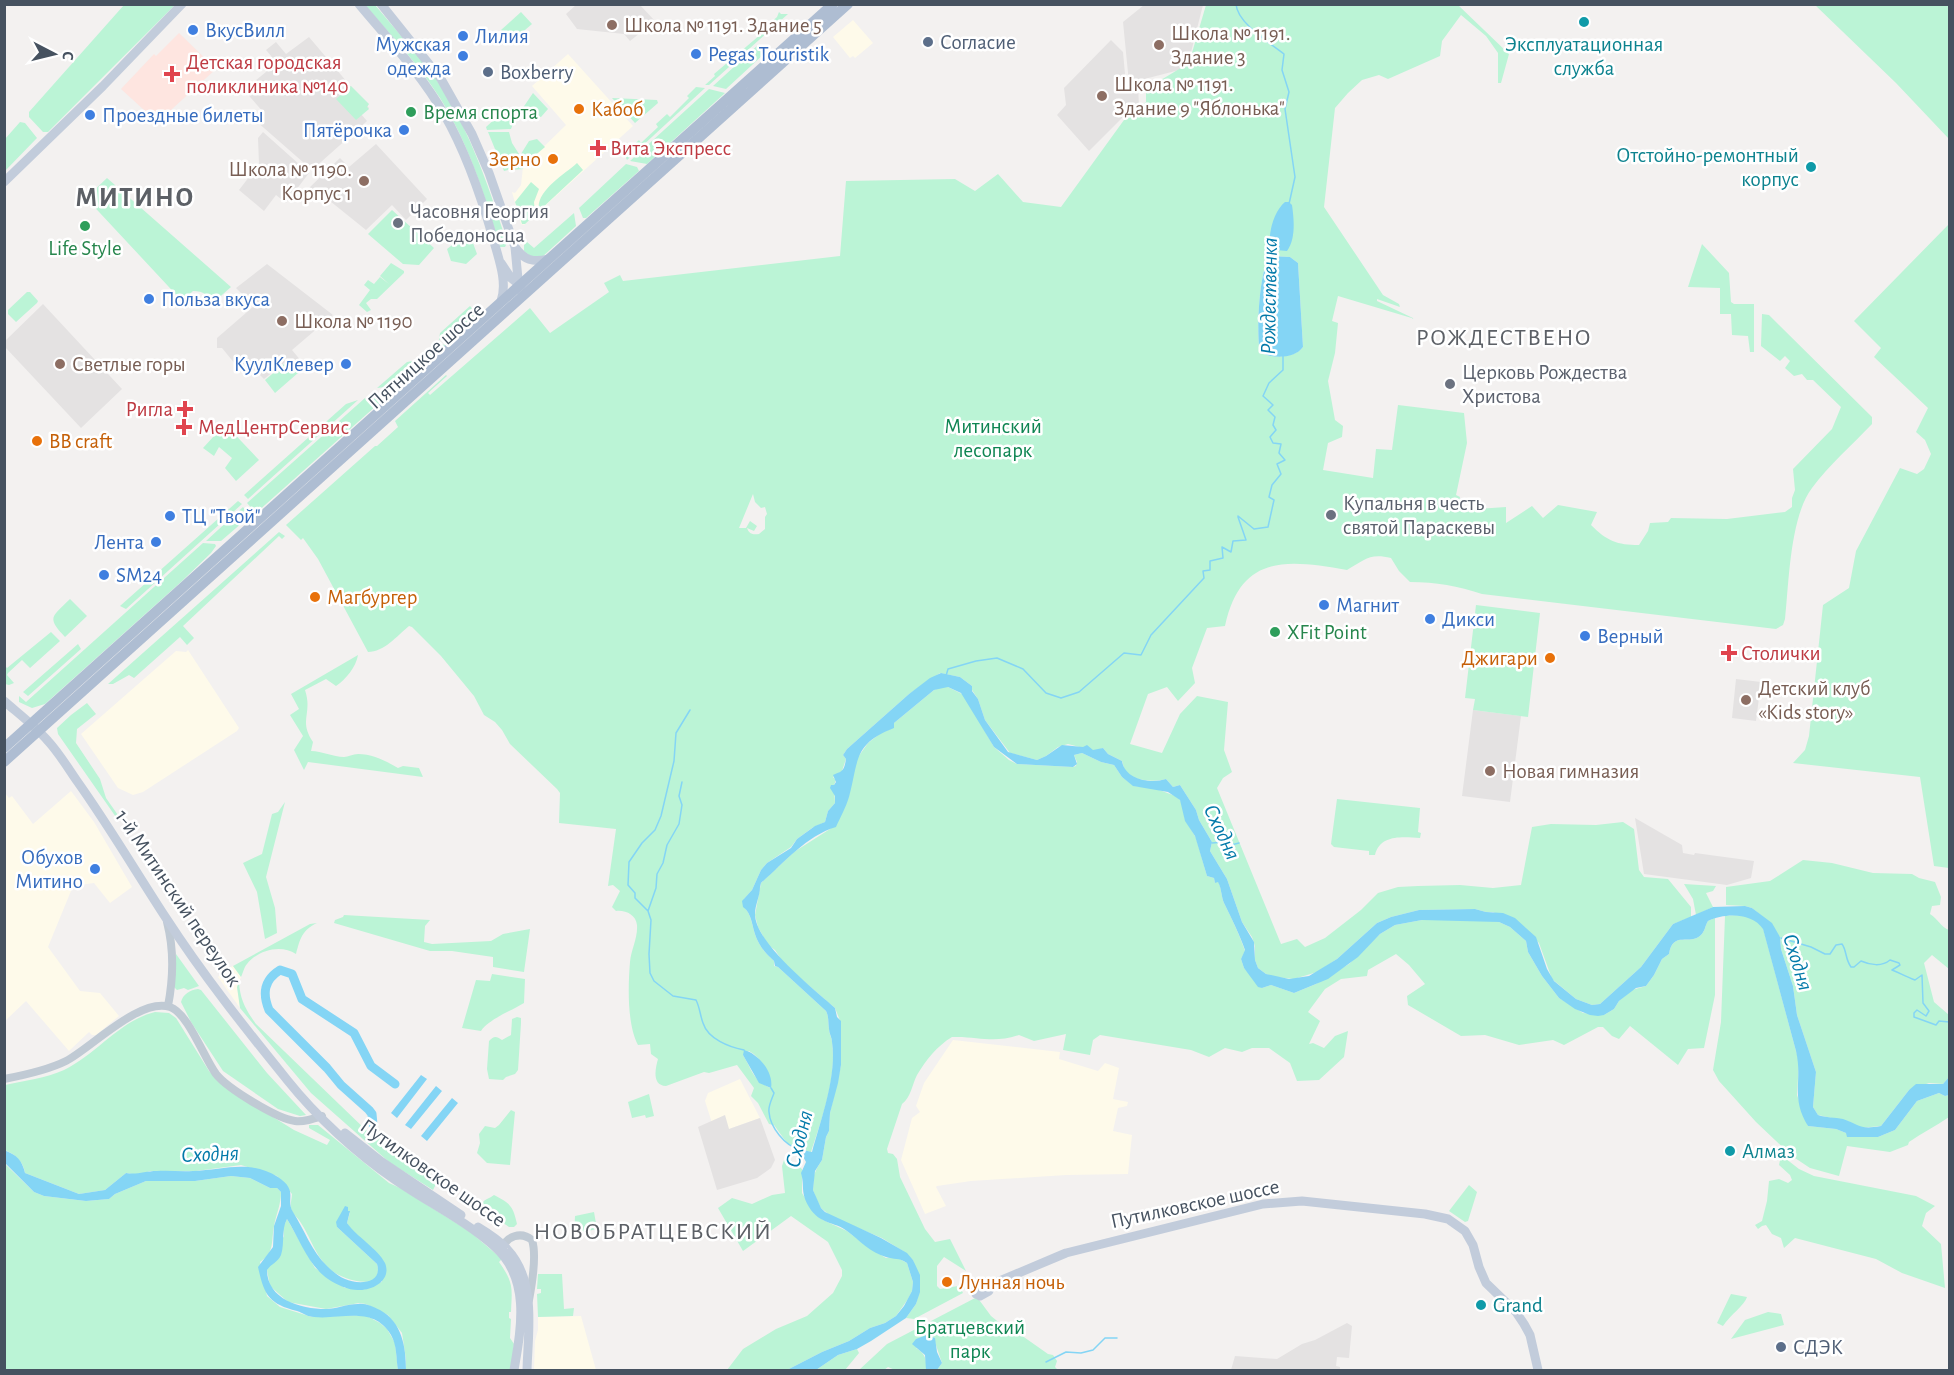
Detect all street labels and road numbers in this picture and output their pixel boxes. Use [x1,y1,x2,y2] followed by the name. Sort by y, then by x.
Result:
[364,299,488,413] street label: Пятницкое шоссе
[111,806,245,990] street label: 1-й Митинский переулок
[357,1115,509,1231] street label: Путилковское шоссе
[1109,1176,1281,1232] street label: Путилковское шоссе

